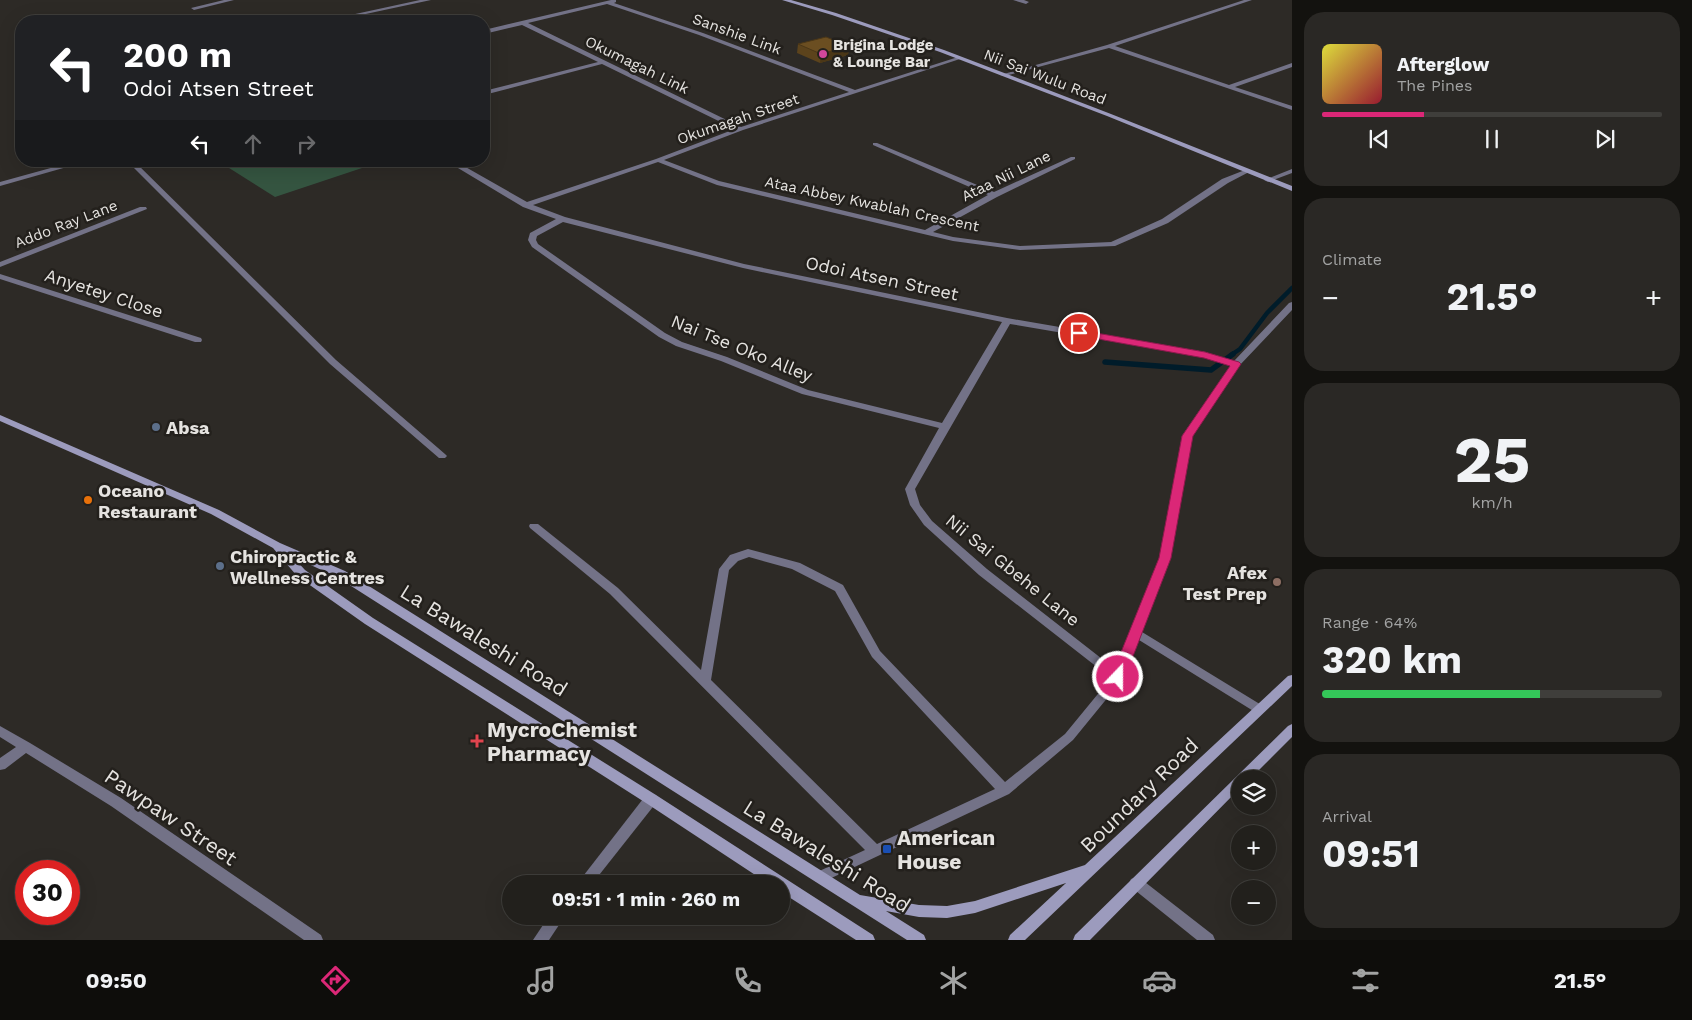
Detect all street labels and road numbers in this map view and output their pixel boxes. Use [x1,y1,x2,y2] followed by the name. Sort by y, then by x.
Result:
[690,10,784,59] street label: Sanshie Link
[582,32,692,98] street label: Okumagah Link
[981,45,1109,109] street label: Nii Sai Wulu Road
[675,89,802,148] street label: Okumagah Street
[958,147,1054,205] street label: Ataa Nii Lane
[763,172,981,236] street label: Ataa Abbey Kwablah Crescent
[12,196,120,252] street label: Addo Ray Lane
[804,252,961,305] street label: Odoi Atsen Street
[42,264,166,322] street label: Anyetey Close
[668,310,816,386] street label: Nai Tse Oko Alley
[942,510,1084,630] street label: Nii Sai Gbehe Lane
[396,578,572,702] street label: La Bawaleshi Road
[1075,732,1203,858] street label: Boundary Road
[100,763,242,871] street label: Pawpaw Street
[739,794,915,918] street label: La Bawaleshi Road

